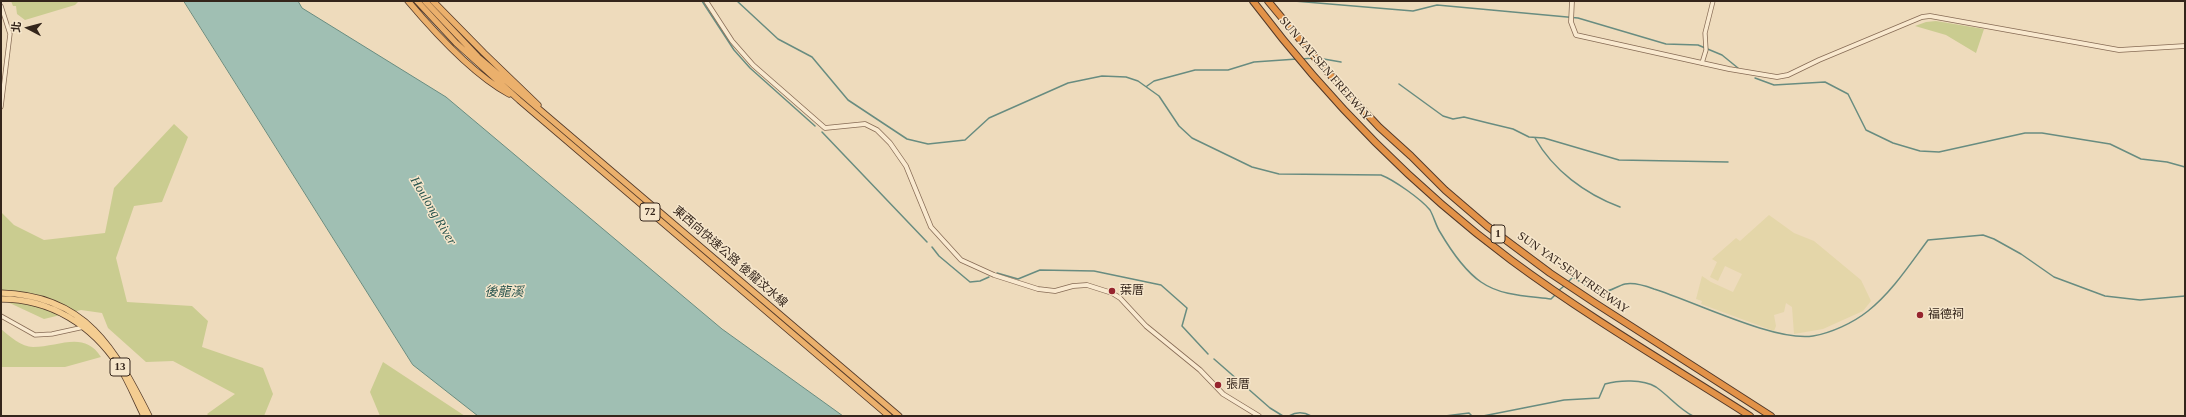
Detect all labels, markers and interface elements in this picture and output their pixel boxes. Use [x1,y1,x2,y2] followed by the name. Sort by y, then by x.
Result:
[8,8,48,48] north arrow
[1276,14,1374,124] street label: SUN YAT-SEN FREEWAY
[10,21,23,33] text: 北
[407,174,459,248] water label: Houlong River
[640,203,660,221] road number: 72
[670,203,790,311] street label: 東西向快速公路 後龍汶水線
[1491,225,1505,243] road number: 1
[1514,229,1632,317] street label: SUN YAT-SEN FREEWAY
[1120,284,1144,298] place label: 葉厝
[485,285,523,301] water label: 後龍溪
[1107,286,1117,296] marker: 葉厝
[1928,308,1964,322] place label: 福德祠
[1915,310,1925,320] marker: 福德祠
[110,358,130,376] road number: 13
[1226,378,1250,392] place label: 張厝
[1213,380,1223,390] marker: 張厝

